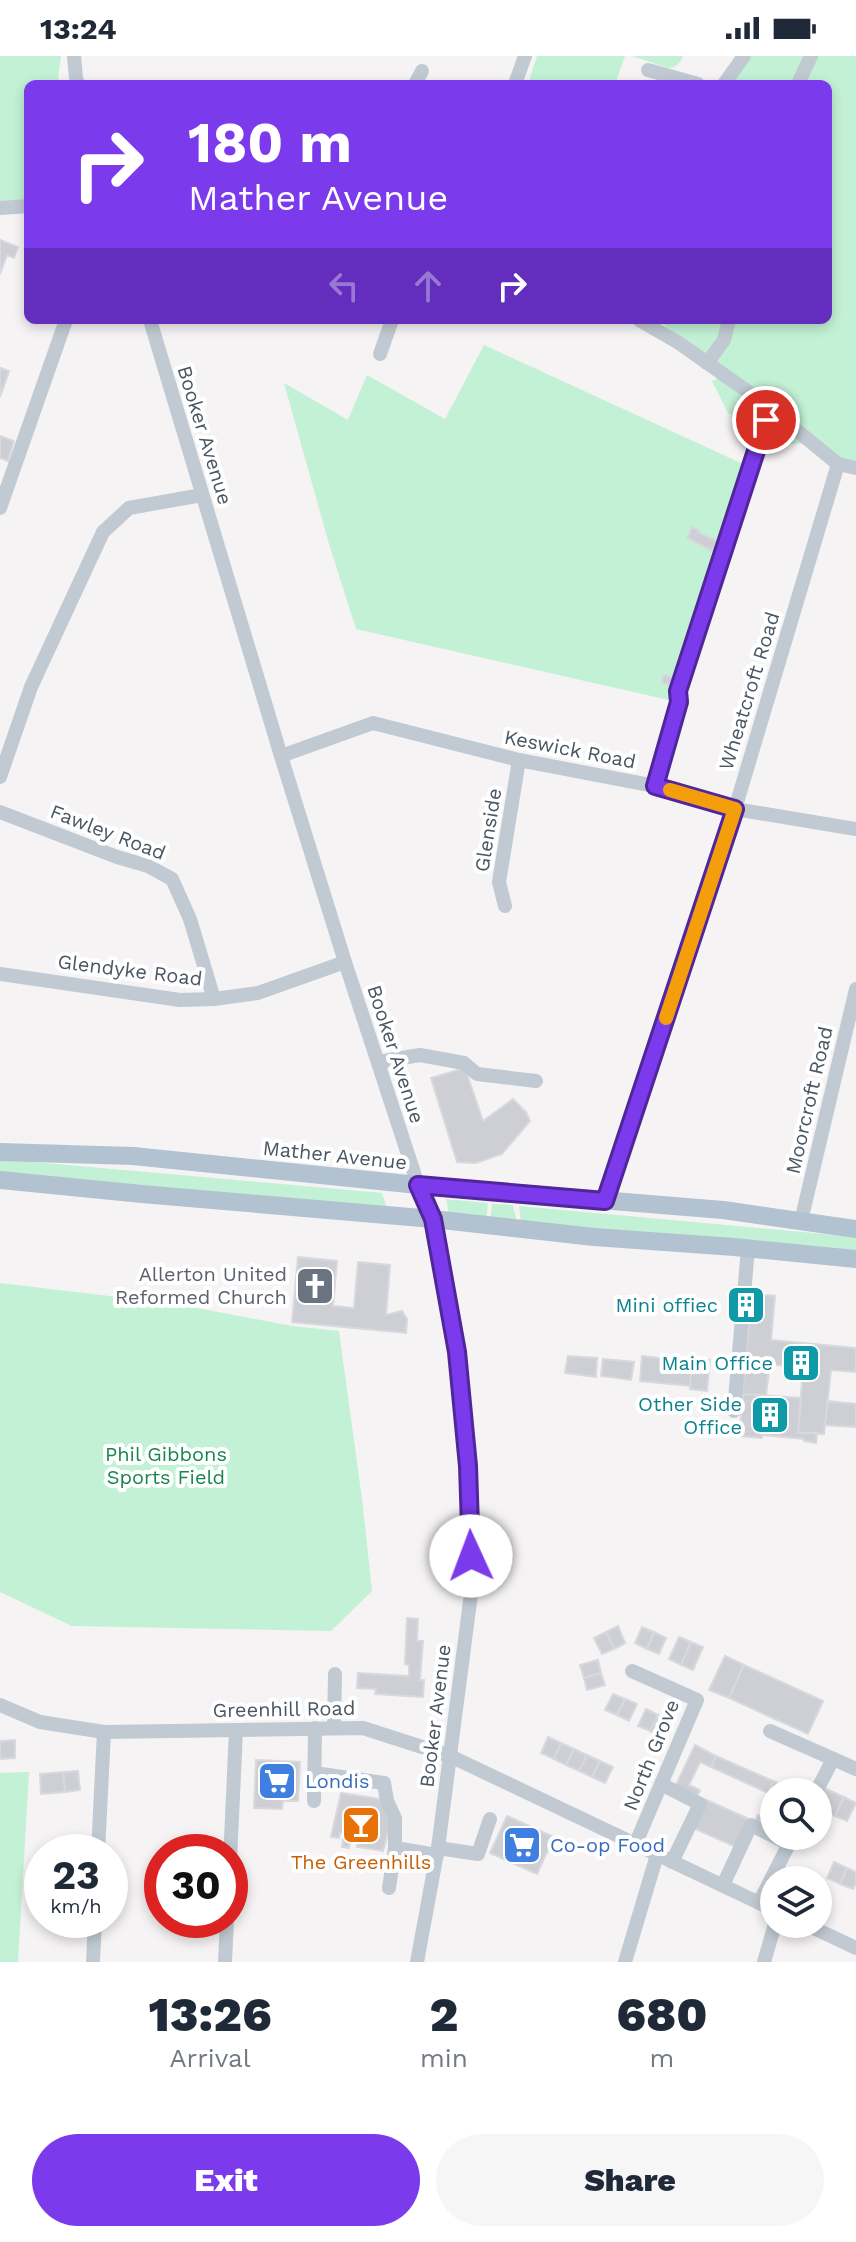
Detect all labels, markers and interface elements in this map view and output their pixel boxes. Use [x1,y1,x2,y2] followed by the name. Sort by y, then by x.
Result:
[40,11,117,46] text: 13:24
[188,110,352,176] text: 180 m
[56,112,160,216] icon: right
[188,177,448,219] text: Mather Avenue
[322,264,366,308] icon: left
[406,264,450,308] icon: ahead
[490,264,534,308] icon: right
[172,363,238,507] street label: Booker Avenue
[732,386,800,454] pin
[744,398,788,442] icon: arrive
[714,609,784,773] street label: Wheatcroft Road
[502,724,638,774] street label: Keswick Road
[470,786,506,874] street label: Glenside
[47,799,169,865] street label: Fawley Road
[56,949,204,991] street label: Glendyke Road
[362,982,430,1126] street label: Booker Avenue
[780,1024,838,1176] street label: Moorcroft Road
[262,1136,408,1174] street label: Mather Avenue
[115,1262,287,1309] place label: Allerton United Reformed Church
[294,1265,336,1307] church icon: Allerton United Reformed Church
[725,1284,767,1326] building icon: Mini offiec
[615,1293,718,1317] place label: Mini offiec
[780,1342,822,1384] building icon: Main Office
[661,1351,773,1375] place label: Main Office
[638,1392,742,1439] place label: Other Side Office
[749,1394,791,1436] building icon: Other Side Office
[105,1442,227,1489] park label: Phil Gibbons Sports Field
[429,1514,513,1598] position arrow
[414,1643,456,1789] street label: Booker Avenue
[212,1696,356,1722] street label: Greenhill Road
[618,1696,684,1814] street label: North Grove
[256,1760,298,1802] supermarket icon: Londis
[305,1769,369,1793] place label: Londis
[760,1778,832,1938] map controls
[760,1778,832,1850] button: search
[340,1804,382,1846] bar icon: The Greenhills
[501,1824,543,1866] supermarket icon: Co-op Food
[550,1833,665,1857] place label: Co-op Food
[144,1834,248,1938] speed limit sign: 30
[291,1850,431,1874] place label: The Greenhills
[52,1852,100,1899] text: 23
[760,1866,832,1938] button: layers
[50,1894,102,1918] text: km/h
[148,1986,272,2043] text: 13:26
[430,1986,458,2043] text: 2
[616,1986,708,2043] text: 680
[169,2043,251,2073] text: Arrival
[420,2043,468,2073] text: min
[650,2043,674,2073] text: m
[32,2134,420,2226] button: Exit
[436,2134,824,2226] button: Share

